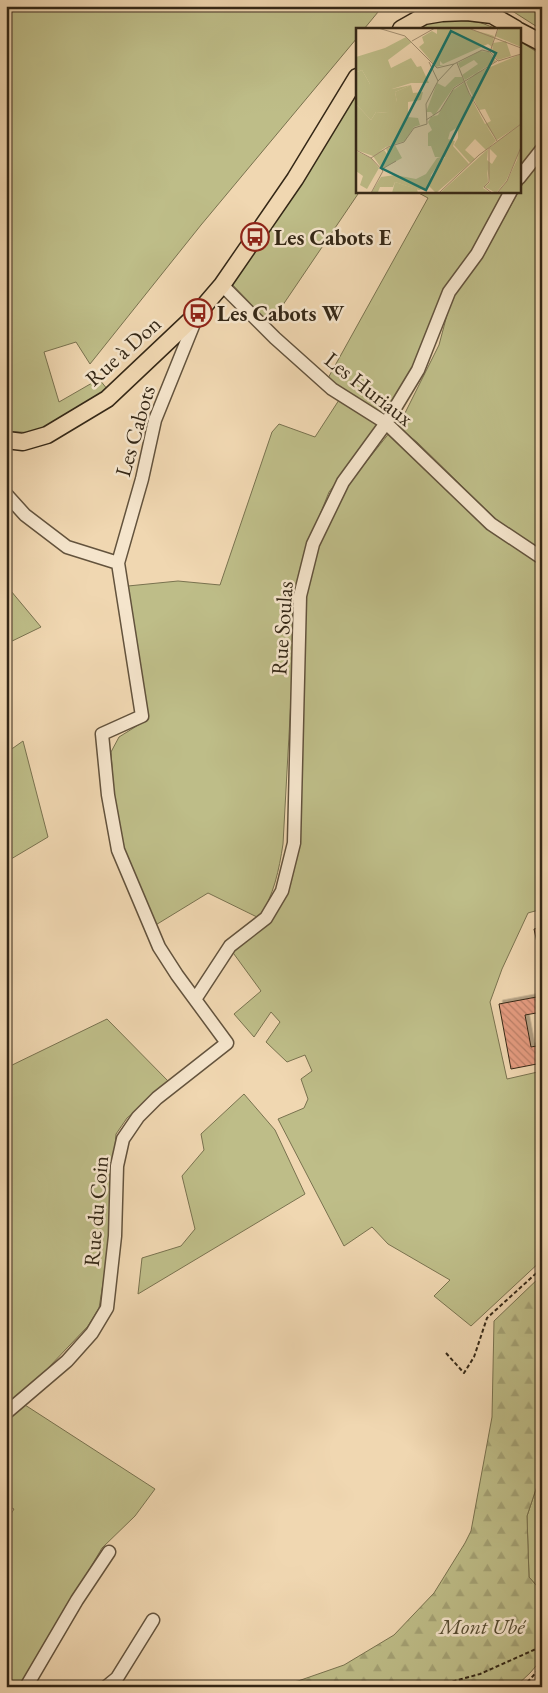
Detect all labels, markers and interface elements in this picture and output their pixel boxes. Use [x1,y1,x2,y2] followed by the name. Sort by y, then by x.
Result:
[356,28,520,192] inset map
[240,222,270,252] bus stop icon: Les Cabots E
[274,223,392,252] place label: Les Cabots E
[183,298,213,328] bus stop icon: Les Cabots W
[217,299,345,328] place label: Les Cabots W
[79,309,167,393] street label: Rue à Don
[319,345,420,433] street label: Les Huriaux
[108,382,162,480] street label: Les Cabots
[264,580,300,676] street label: Rue Soulas
[77,1154,115,1268] street label: Rue du Coin
[437,1612,527,1641] park label: Mont Ubé

